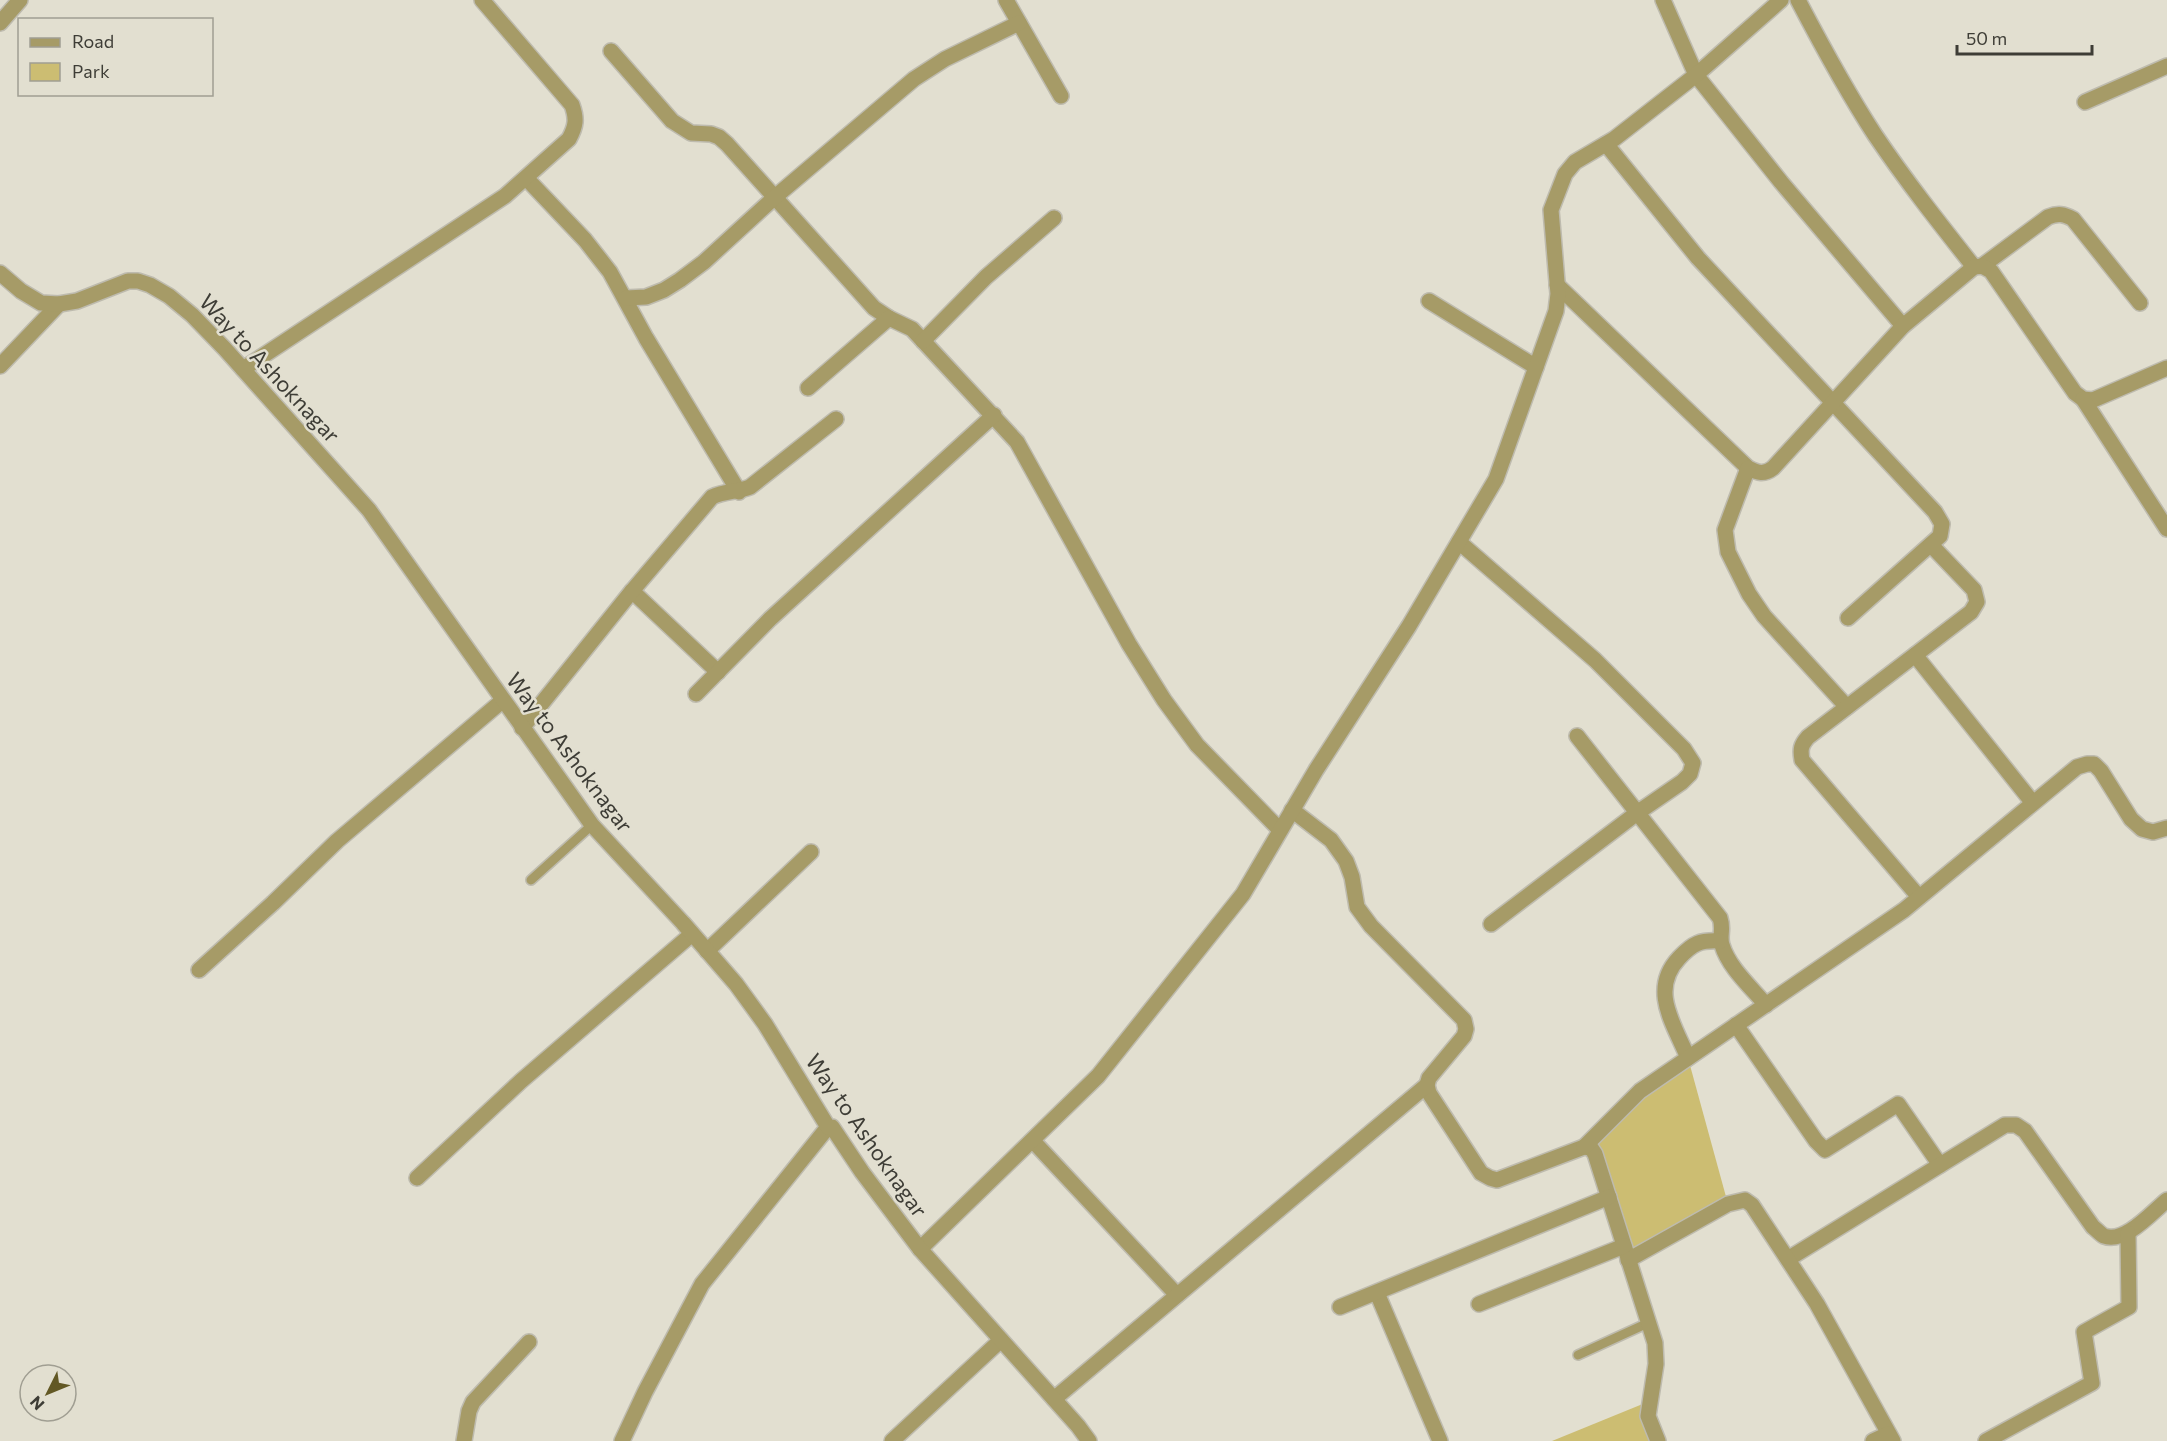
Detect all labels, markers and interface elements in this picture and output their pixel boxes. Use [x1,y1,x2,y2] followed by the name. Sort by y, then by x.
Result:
[18,18,213,96] legend
[1957,18,2092,56] scale bar
[1966,27,2007,49] text: 50 m
[72,30,114,52] text: Road
[72,60,110,82] text: Park
[194,288,346,448] street label: Way to Ashoknagar
[501,667,639,838] street label: Way to Ashoknagar
[800,1048,934,1222] street label: Way to Ashoknagar
[18,1363,78,1423] north arrow
[26,1393,48,1414] text: N

